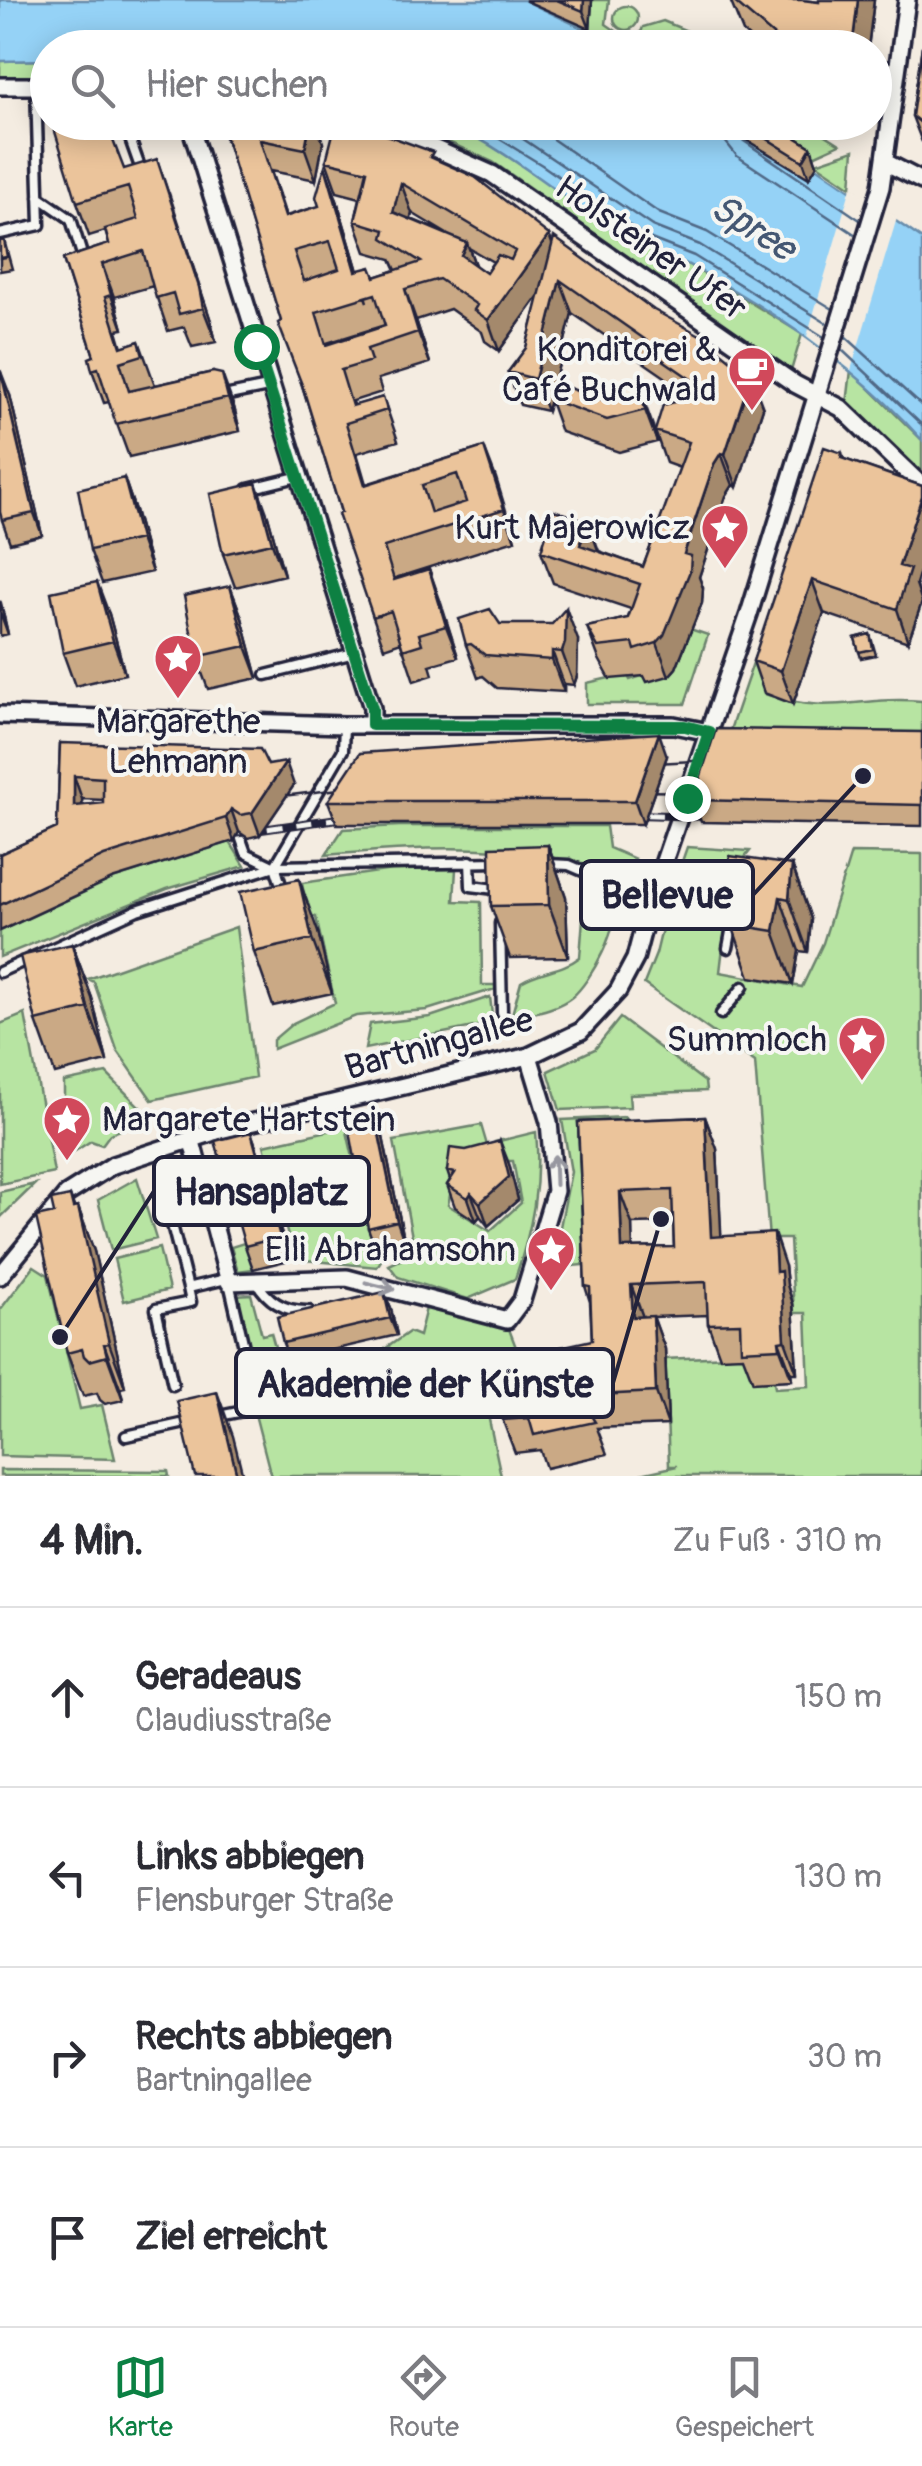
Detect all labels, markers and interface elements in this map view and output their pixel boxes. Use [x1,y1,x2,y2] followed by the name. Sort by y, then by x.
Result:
[30,30,892,140] search box
[65,58,120,113] icon: search
[145,61,328,109] text: Hier suchen
[546,166,756,331] street label: Holsteiner Ufer
[702,184,807,274] water label: Spree
[234,324,280,370] route start
[502,328,717,412] place label: Konditorei & Café Buchwald
[726,344,778,412] cafe icon: Konditorei & Café Buchwald
[699,502,751,570] place icon: Kurt Majerowicz
[454,506,690,550] place label: Kurt Majerowicz
[152,632,204,700] place icon: Margarethe Lehmann
[96,700,260,784] place label: Margarethe Lehmann
[665,776,711,822] route end
[581,861,753,929] callout: Bellevue
[601,872,734,920] text: Bellevue
[340,998,538,1090] street label: Bartningallee
[836,1014,888,1082] place icon: Summloch
[667,1018,827,1062] place label: Summloch
[41,1094,93,1162] place icon: Margarete Hartstein
[102,1098,396,1142] place label: Margarete Hartstein
[545,1154,564,1186] one-way arrow
[154,1157,369,1225] callout: Hansaplatz
[174,1169,348,1217] text: Hansaplatz
[525,1224,577,1292] place icon: Elli Abrahamsohn
[265,1228,516,1272] place label: Elli Abrahamsohn
[363,1278,395,1296] one-way arrow
[236,1349,613,1417] callout: Akademie der Künste
[257,1361,595,1409] text: Akademie der Künste
[40,1515,144,1567] text: 4 Min.
[673,1521,882,1561] text: Zu Fuß · 310 m
[135,1653,301,1701] text: Geradeaus
[40,1670,95,1725] icon: ahead
[795,1677,882,1717] text: 150 m
[135,1701,331,1741] text: Claudiusstraße
[135,1833,364,1881] text: Links abbiegen
[40,1850,95,1905] icon: left
[794,1857,882,1897] text: 130 m
[135,1881,393,1921] text: Flensburger Straße
[135,2013,393,2061] text: Rechts abbiegen
[40,2030,95,2085] icon: right
[807,2037,882,2077] text: 30 m
[135,2061,312,2101] text: Bartningallee
[40,2210,95,2265] icon: arrive
[135,2213,327,2261] text: Ziel erreicht
[108,2350,173,2445] tab: Karte
[389,2350,459,2445] tab: Route
[675,2350,814,2445] tab: Gespeichert

